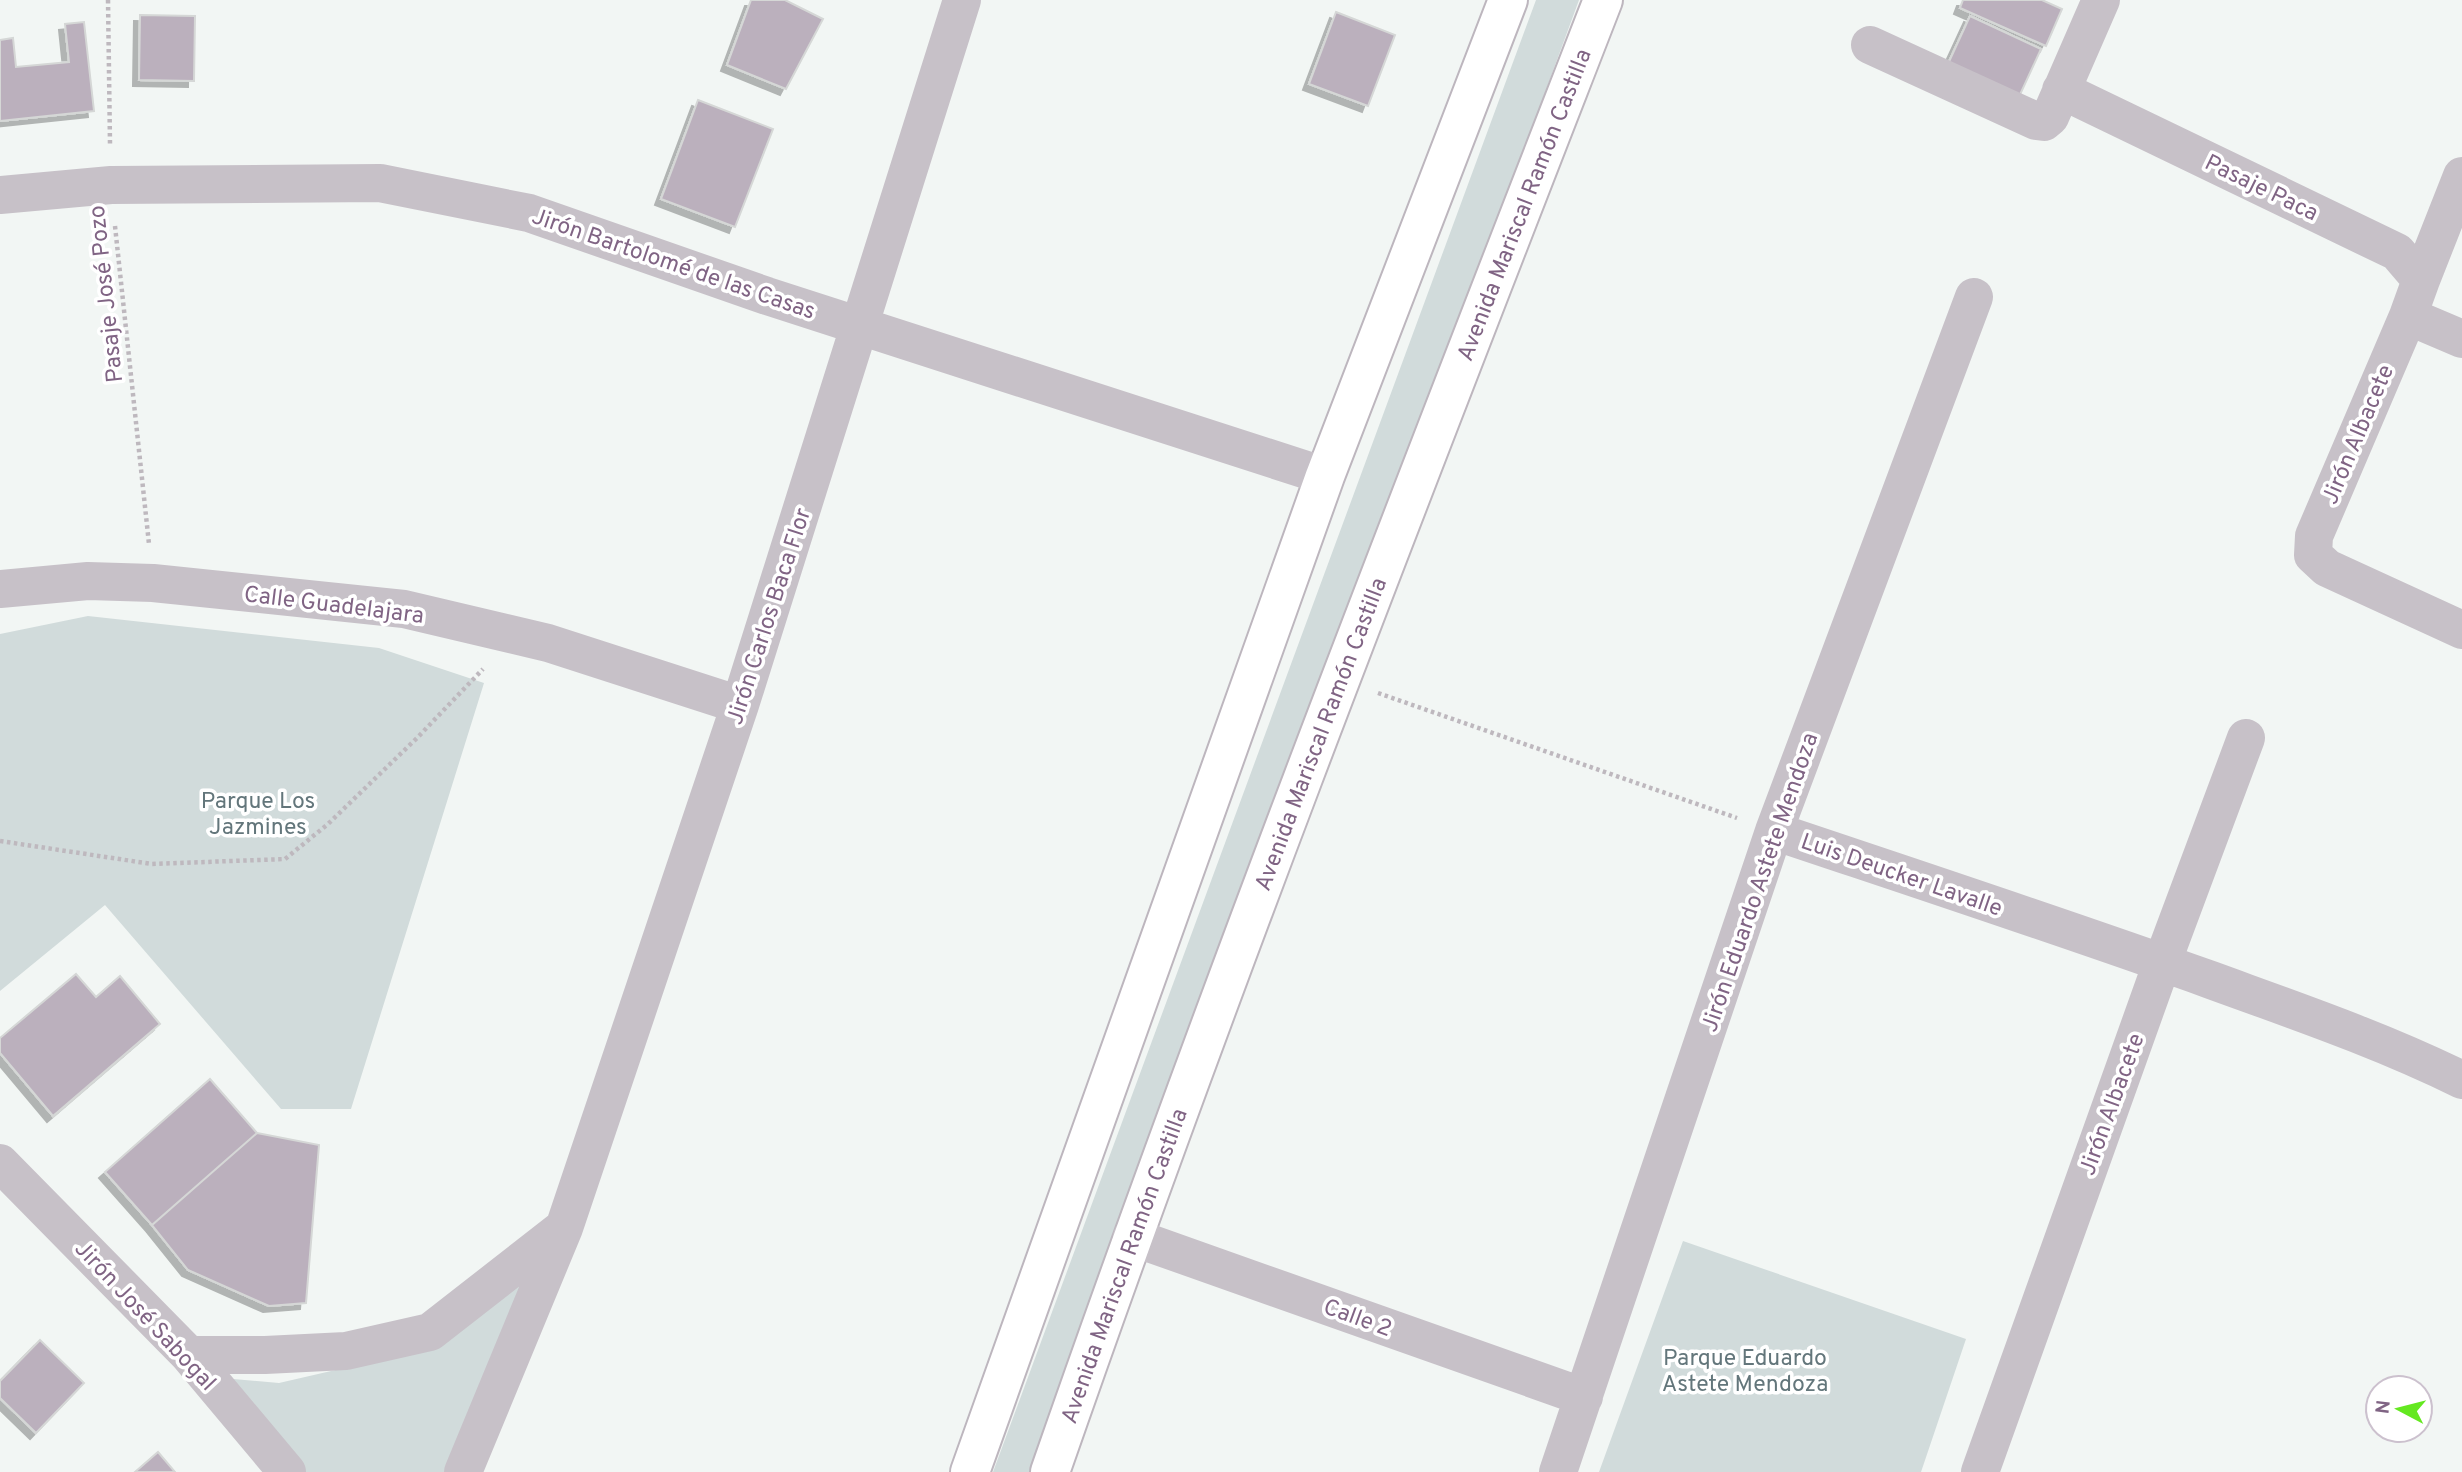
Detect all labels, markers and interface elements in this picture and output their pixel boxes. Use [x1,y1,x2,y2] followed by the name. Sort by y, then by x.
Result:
[1452,45,1600,366] street label: Avenida Mariscal Ramón Castilla
[2199,149,2323,229] street label: Pasaje Paca
[528,203,819,328] street label: Jirón Bartolomé de las Casas
[84,204,131,384] street label: Pasaje José Pozo
[2317,361,2402,509] street label: Jirón Albacete
[722,505,819,729] street label: Jirón Carlos Baca Flor
[1250,574,1395,895] street label: Avenida Mariscal Ramón Castilla
[242,581,425,632] street label: Calle Guadelajara
[1696,729,1826,1036] street label: Jirón Eduardo Astete Mendoza
[201,788,315,843] park label: Parque Los Jazmines
[1797,828,2006,924] street label: Luis Deucker Lavalle
[2074,1030,2152,1180] street label: Jirón Albacete
[1056,1105,1196,1428] street label: Avenida Mariscal Ramón Castilla
[67,1235,221,1398] street label: Jirón José Sabogal
[1319,1294,1395,1345] street label: Calle 2
[1662,1345,1828,1400] park label: Parque Eduardo Astete Mendoza
[2364,1374,2434,1444] north arrow
[2371,1399,2397,1415] text: N

